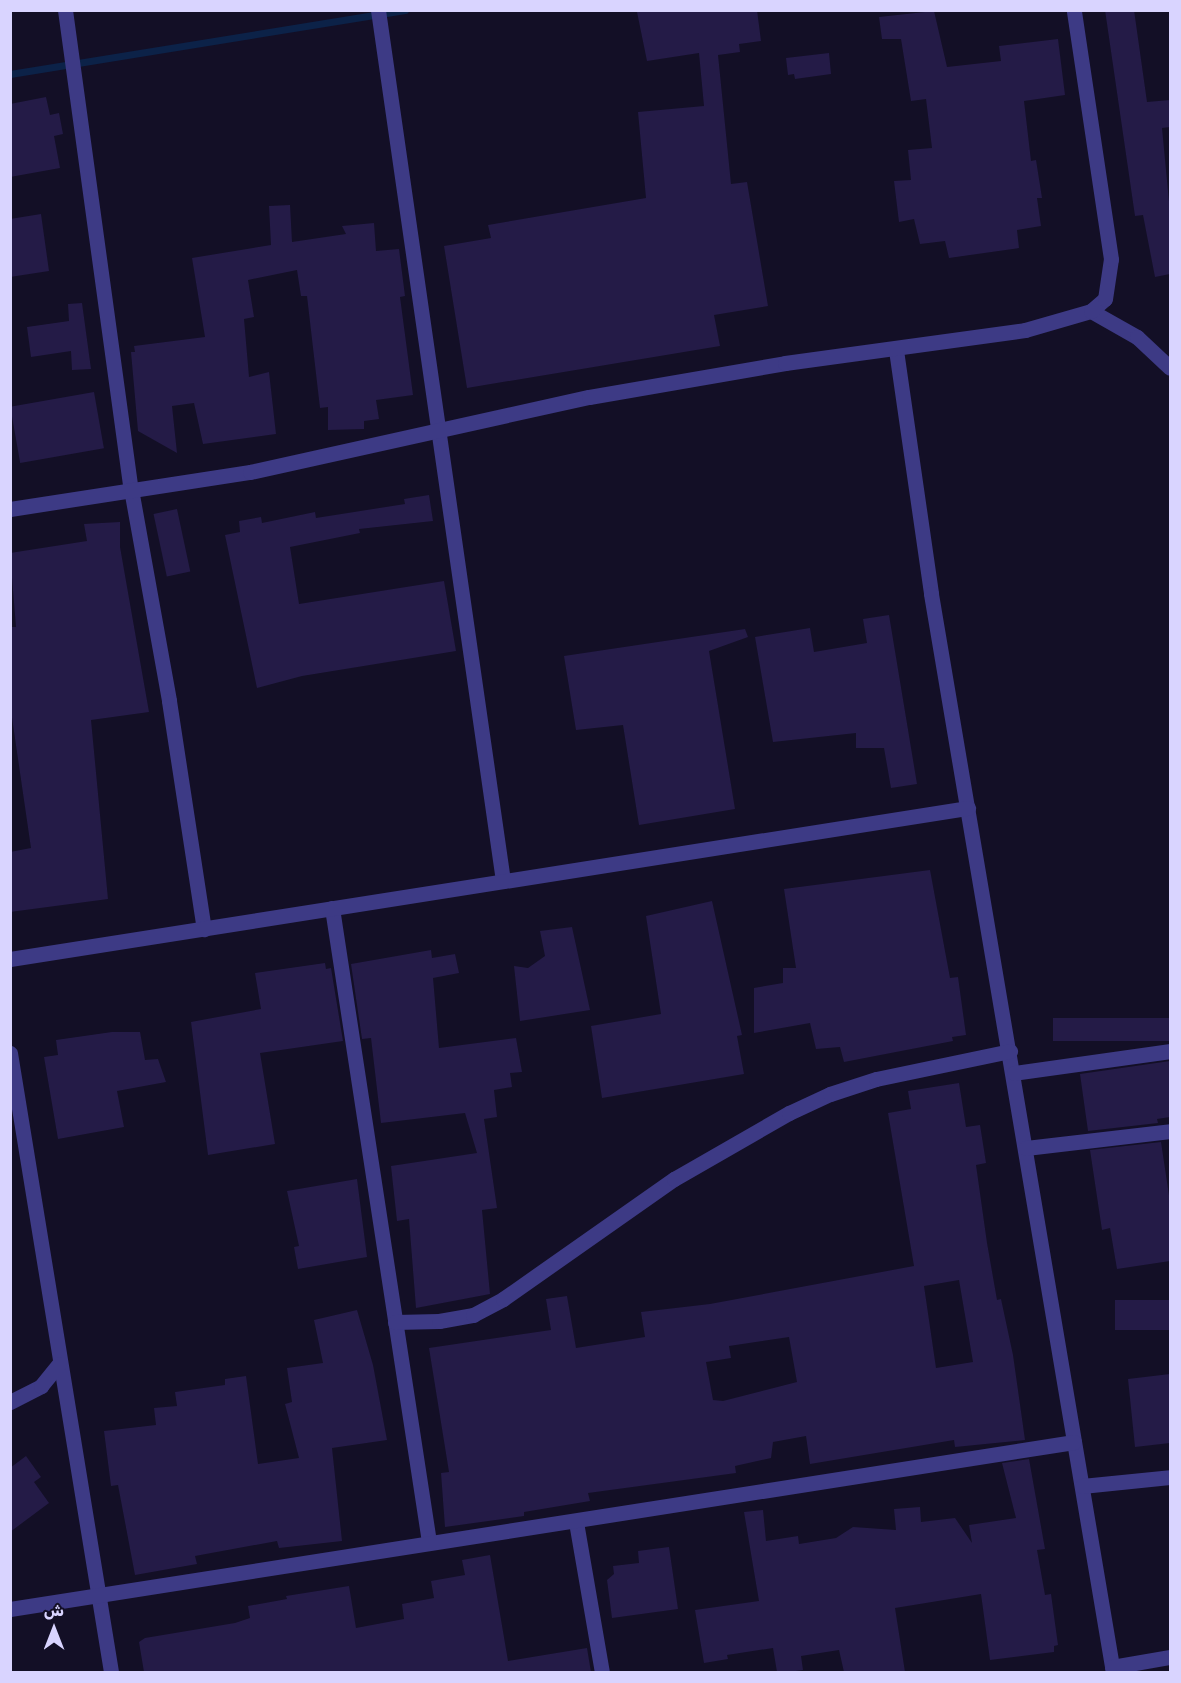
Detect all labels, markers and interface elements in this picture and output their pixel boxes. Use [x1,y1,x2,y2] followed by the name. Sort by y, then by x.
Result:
[24,1599,84,1659] north arrow
[44,1601,64,1620] text: ش

